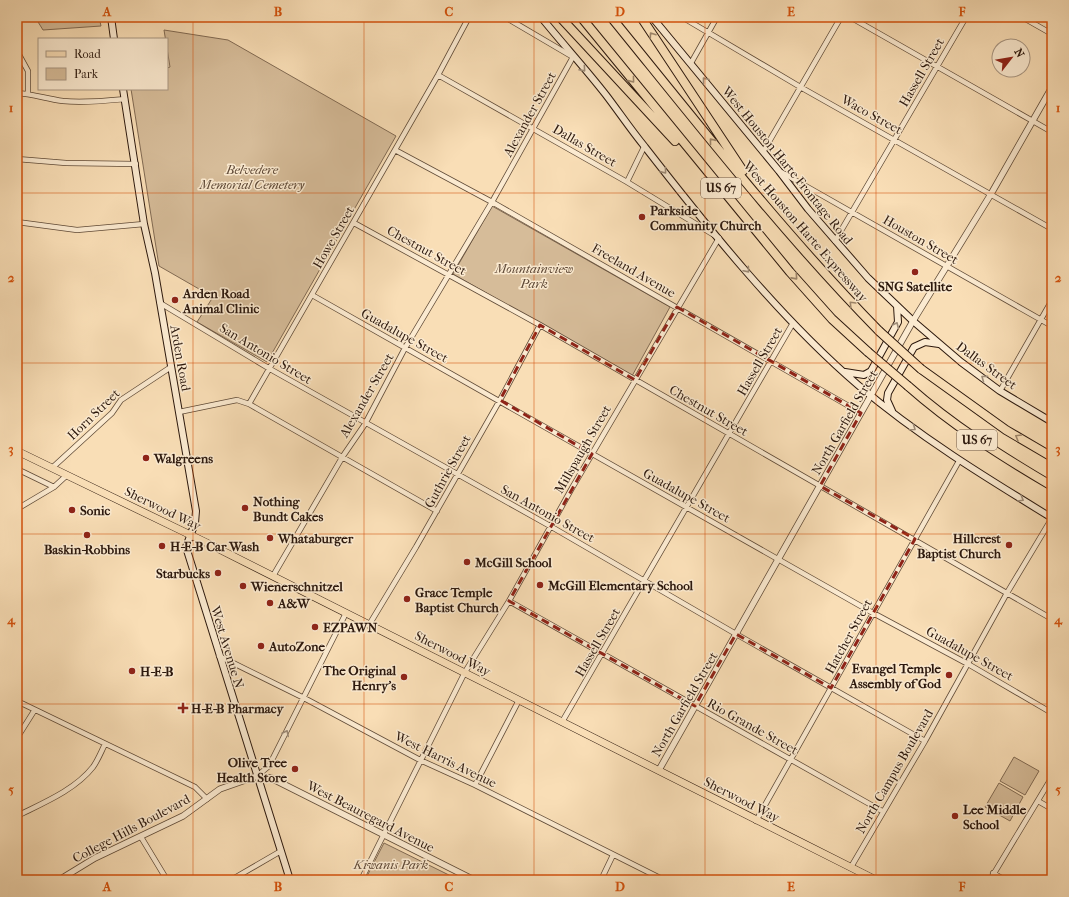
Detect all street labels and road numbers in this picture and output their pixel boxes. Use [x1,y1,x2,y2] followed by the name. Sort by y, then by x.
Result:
[896,35,947,109] street label: Hassell Street
[499,69,559,160] street label: Alexander Street
[719,83,857,248] street label: West Houston Harte Frontage Road
[838,91,905,137] street label: Waco Street
[550,121,620,170] street label: Dallas Street
[740,157,872,306] street label: West Houston Harte Expressway
[701,178,741,198] road number: US 67
[310,203,357,271] street label: Howe Street
[880,212,961,267] street label: Houston Street
[385,222,469,279] street label: Chestnut Street
[589,240,679,301] street label: Freeland Avenue
[359,305,451,366] street label: Guadalupe Street
[217,320,315,387] street label: San Antonio Street
[167,323,194,393] street label: Arden Road
[734,324,785,398] street label: Hassell Street
[954,338,1020,393] street label: Dallas Street
[336,350,397,441] street label: Alexander Street
[808,367,881,477] street label: North Garfield Street
[667,382,751,439] street label: Chestnut Street
[64,386,123,443] street label: Horn Street
[551,402,614,496] street label: Millspaugh Street
[957,430,997,450] road number: US 67
[421,432,474,510] street label: Guthrie Street
[641,465,733,526] street label: Guadalupe Street
[498,481,598,546] street label: San Antonio Street
[122,484,204,534] street label: Sherwood Way
[822,596,875,676] street label: Hatcher Street
[208,603,247,690] street label: West Avenue N
[572,605,623,679] street label: Hassell Street
[924,623,1016,684] street label: Guadalupe Street
[412,628,494,679] street label: Sherwood Way
[648,649,721,759] street label: North Garfield Street
[705,695,801,758] street label: Rio Grande Street
[853,706,937,836] street label: North Campus Boulevard
[392,728,500,791] street label: West Harris Avenue
[701,774,783,825] street label: Sherwood Way
[304,777,437,855] street label: West Beauregard Avenue
[70,791,193,866] street label: College Hills Boulevard

